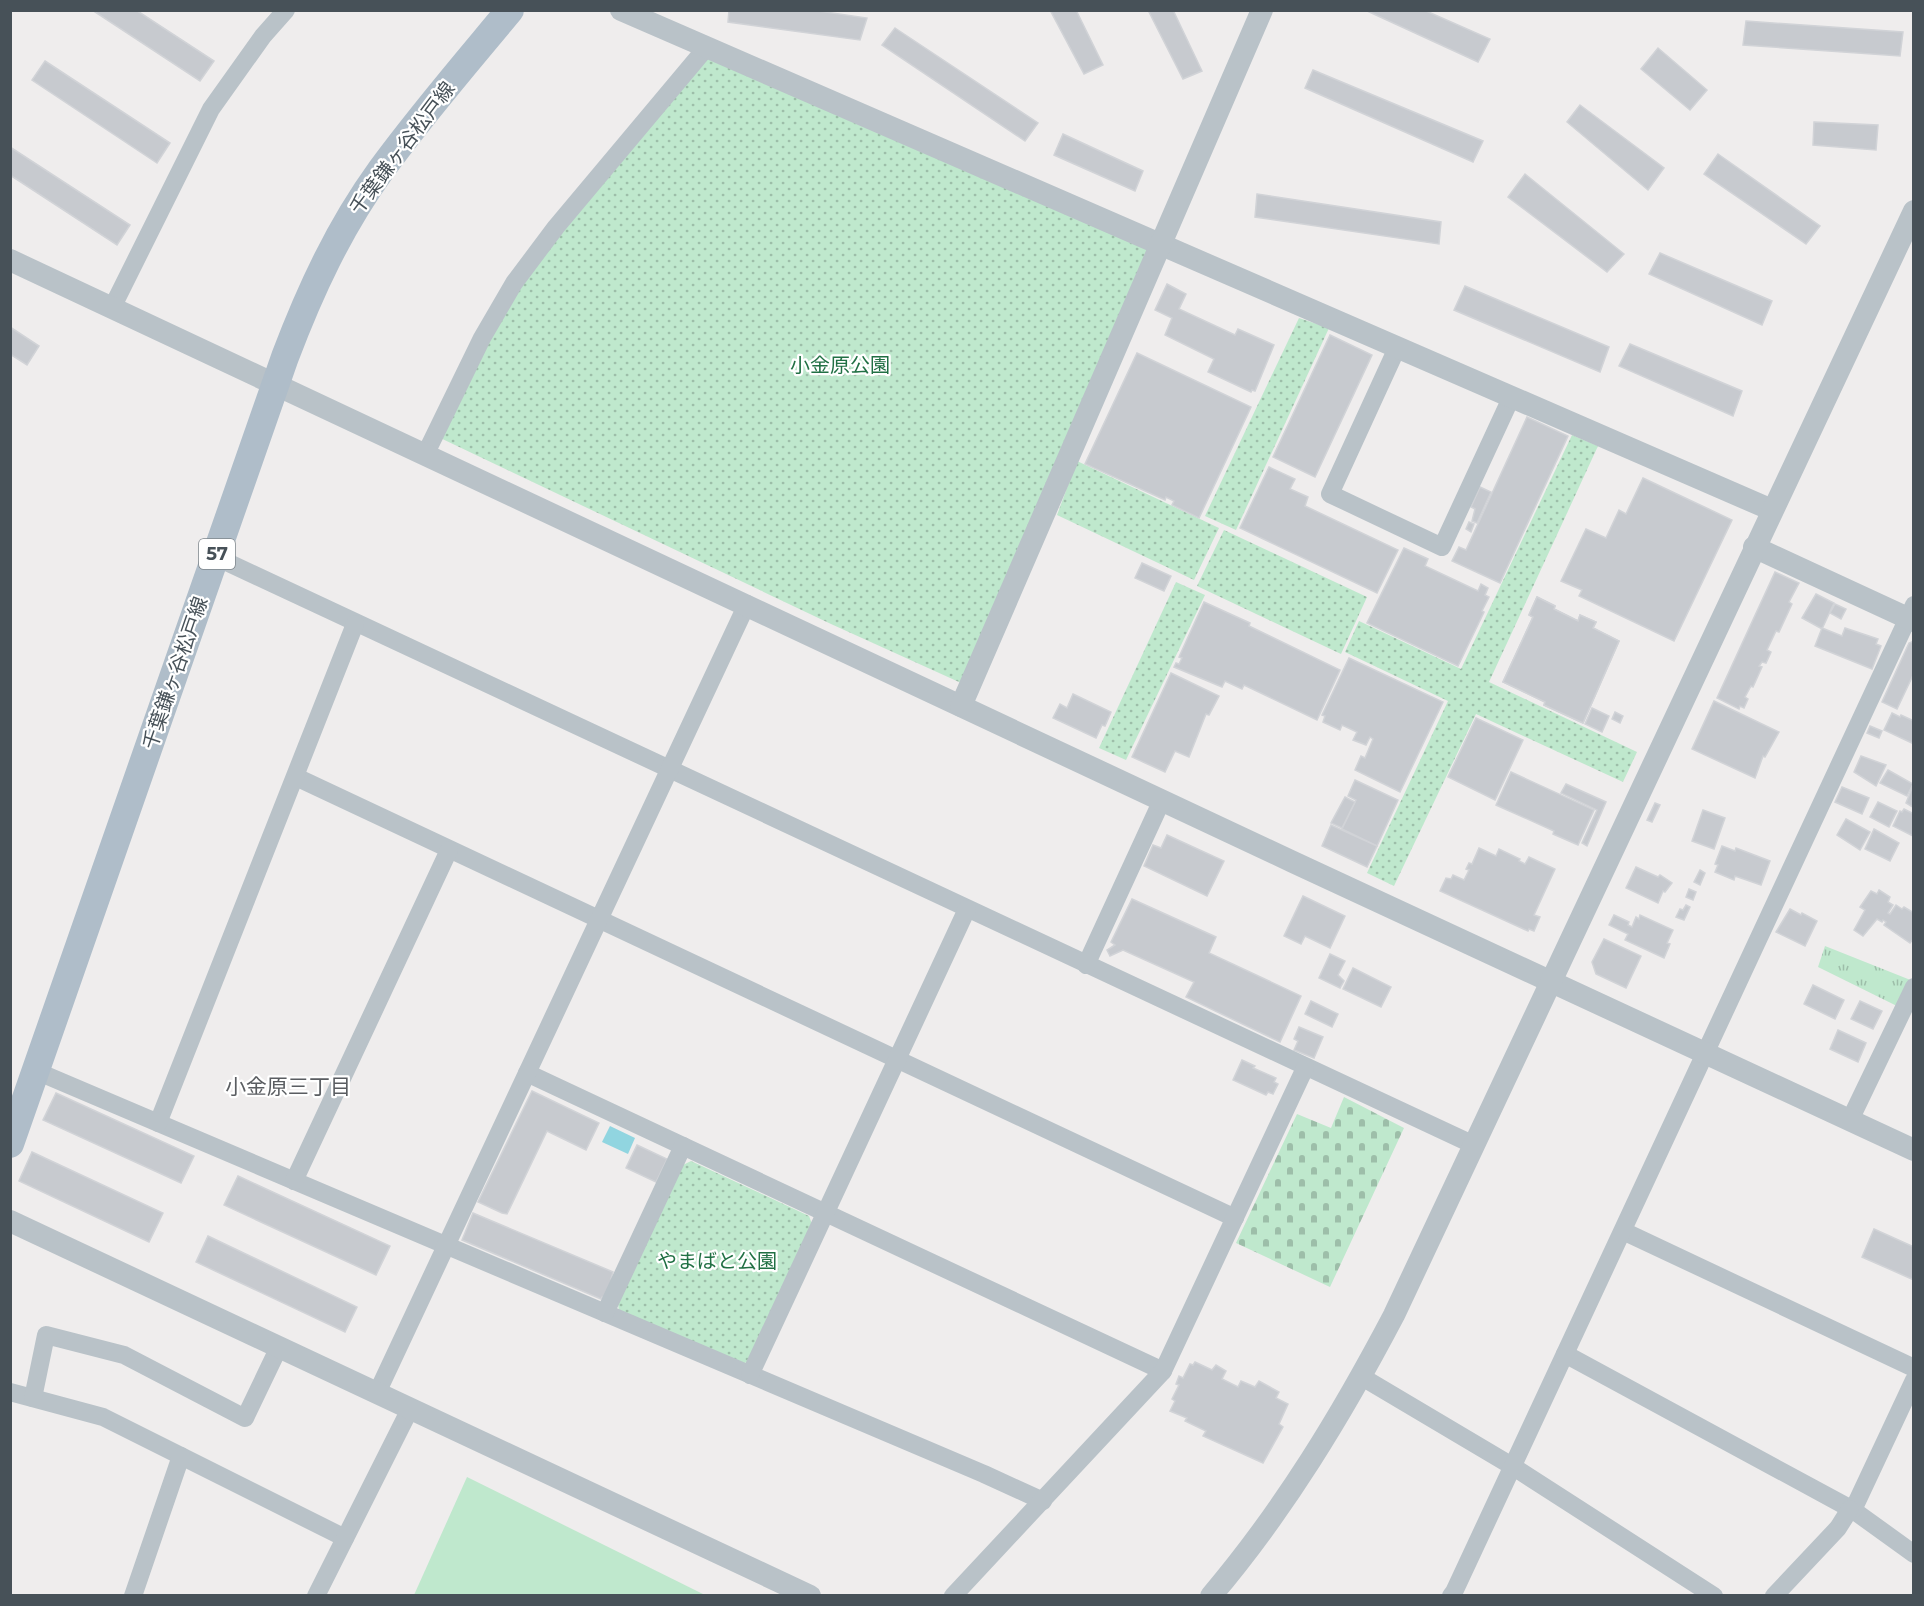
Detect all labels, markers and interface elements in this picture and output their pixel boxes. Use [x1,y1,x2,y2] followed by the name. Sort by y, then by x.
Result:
[344,77,460,219] street label: 千葉鎌ヶ谷松戸線
[790,353,890,377] park label: 小金原公園
[199,539,235,569] road number: 57
[138,593,212,753] street label: 千葉鎌ヶ谷松戸線
[225,1074,351,1099] district label: 小金原三丁目
[657,1249,777,1273] park label: やまばと公園

